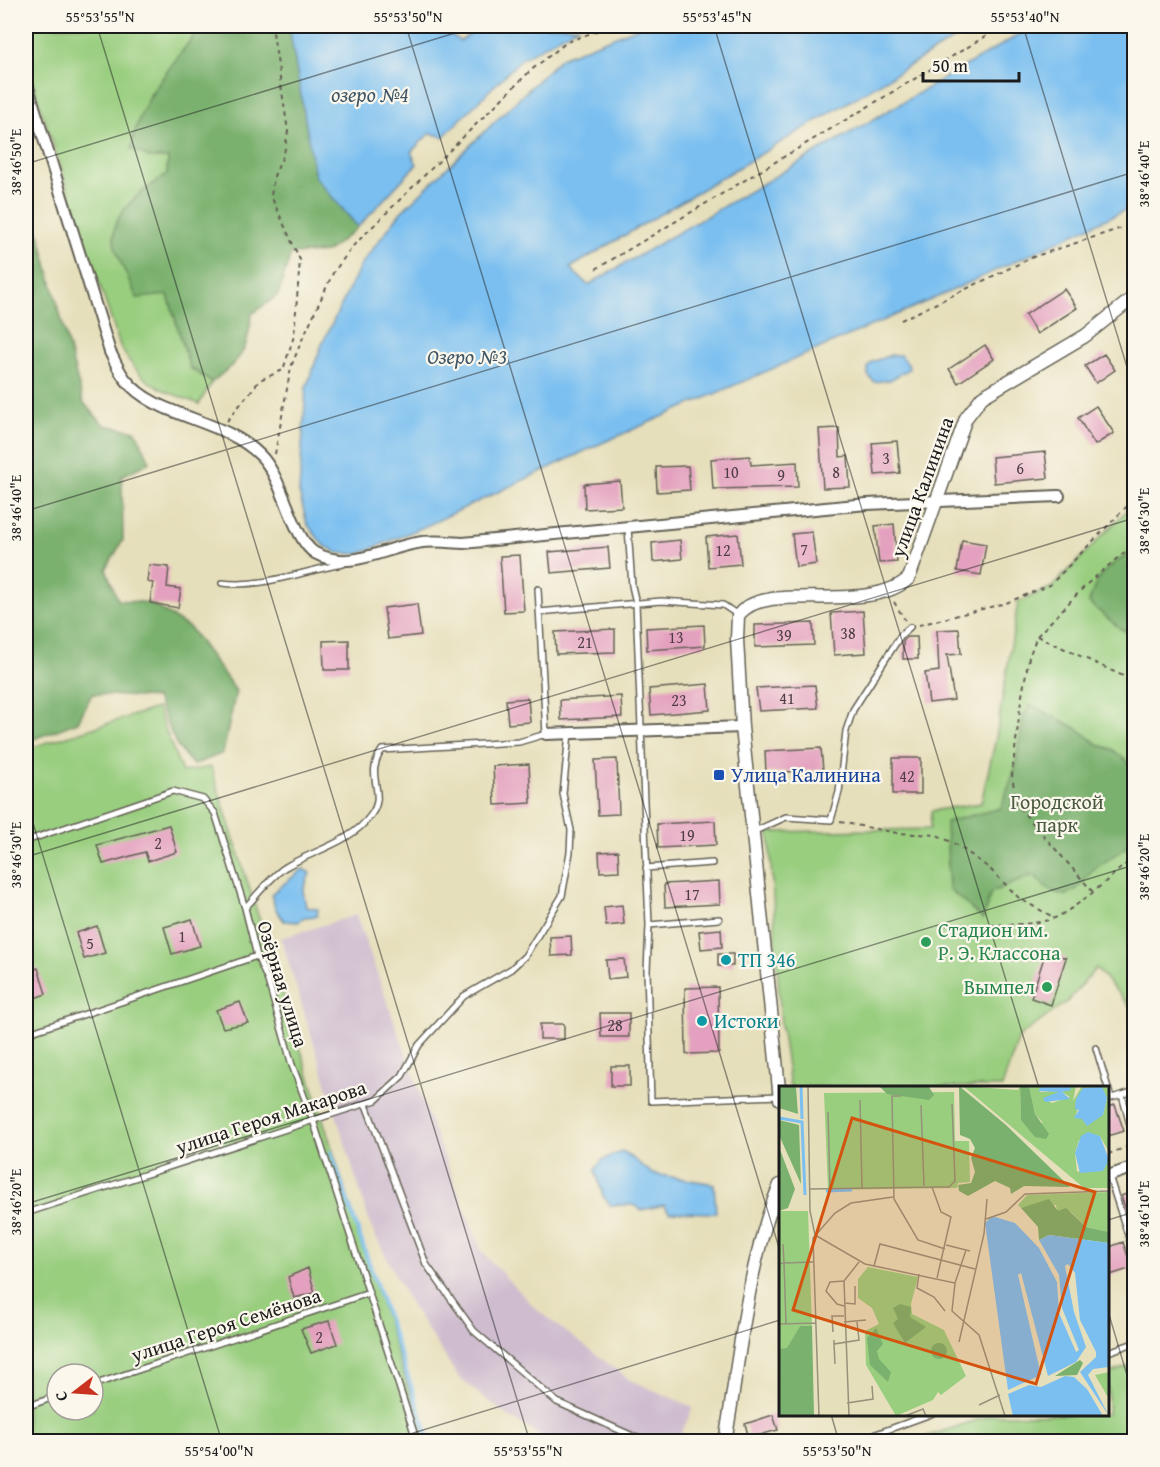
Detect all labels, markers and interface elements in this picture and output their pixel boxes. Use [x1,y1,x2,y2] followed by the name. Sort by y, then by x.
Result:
[66,6,135,27] text: 55°53'55"N
[374,6,443,27] text: 55°53'50"N
[683,6,752,27] text: 55°53'45"N
[991,6,1060,27] text: 55°53'40"N
[923,45,1019,83] scale bar
[932,52,968,79] text: 50 m
[331,79,409,110] water label: озеро №4
[5,128,26,195] text: 38°46'50"E
[1133,140,1154,207] text: 38°46'40"E
[427,341,507,372] water label: Озеро №3
[882,412,961,562] street label: улица Калинина
[882,446,890,470] house number: 3
[1016,456,1024,480] house number: 6
[723,460,739,484] house number: 10
[832,460,840,484] house number: 8
[777,463,785,487] house number: 9
[5,474,26,541] text: 38°46'40"E
[1133,487,1154,554] text: 38°46'30"E
[800,537,808,561] house number: 7
[715,538,731,562] house number: 12
[840,621,856,645] house number: 38
[776,623,792,647] house number: 39
[668,625,684,649] house number: 13
[577,630,593,654] house number: 21
[779,686,795,710] house number: 41
[671,688,687,712] house number: 23
[731,760,881,789] place label: Улица Калинина
[899,764,915,788] house number: 42
[712,768,726,782] marker: Улица Калинина
[1010,787,1104,839] park label: Городской парк
[5,821,26,888] text: 38°46'30"E
[679,823,695,847] house number: 19
[154,831,162,855] house number: 2
[1133,833,1154,900] text: 38°46'20"E
[684,882,700,906] house number: 17
[938,915,1061,967] place label: Стадион им. Р. Э. Классона
[251,917,317,1051] street label: Озёрная улица
[178,924,186,948] house number: 1
[86,931,94,955] house number: 5
[919,935,933,949] marker: Стадион им. Р. Э. Классона
[738,945,795,974] place label: ТП 346
[719,953,733,967] marker: ТП 346
[964,972,1035,1001] place label: Вымпел
[1040,980,1054,994] marker: Вымпел
[714,1006,779,1035] place label: Истоки
[607,1013,623,1037] house number: 28
[695,1014,709,1028] marker: Истоки
[171,1072,370,1161] street label: улица Героя Макарова
[779,1086,1109,1416] inset map
[5,1168,26,1235] text: 38°46'20"E
[1133,1180,1154,1247] text: 38°46'10"E
[126,1280,325,1369] street label: улица Героя Семёнова
[315,1325,323,1349] house number: 2
[45,1362,105,1422] north arrow
[48,1389,73,1404] text: С
[185,1440,254,1461] text: 55°54'00"N
[494,1440,563,1461] text: 55°53'55"N
[803,1440,872,1461] text: 55°53'50"N

